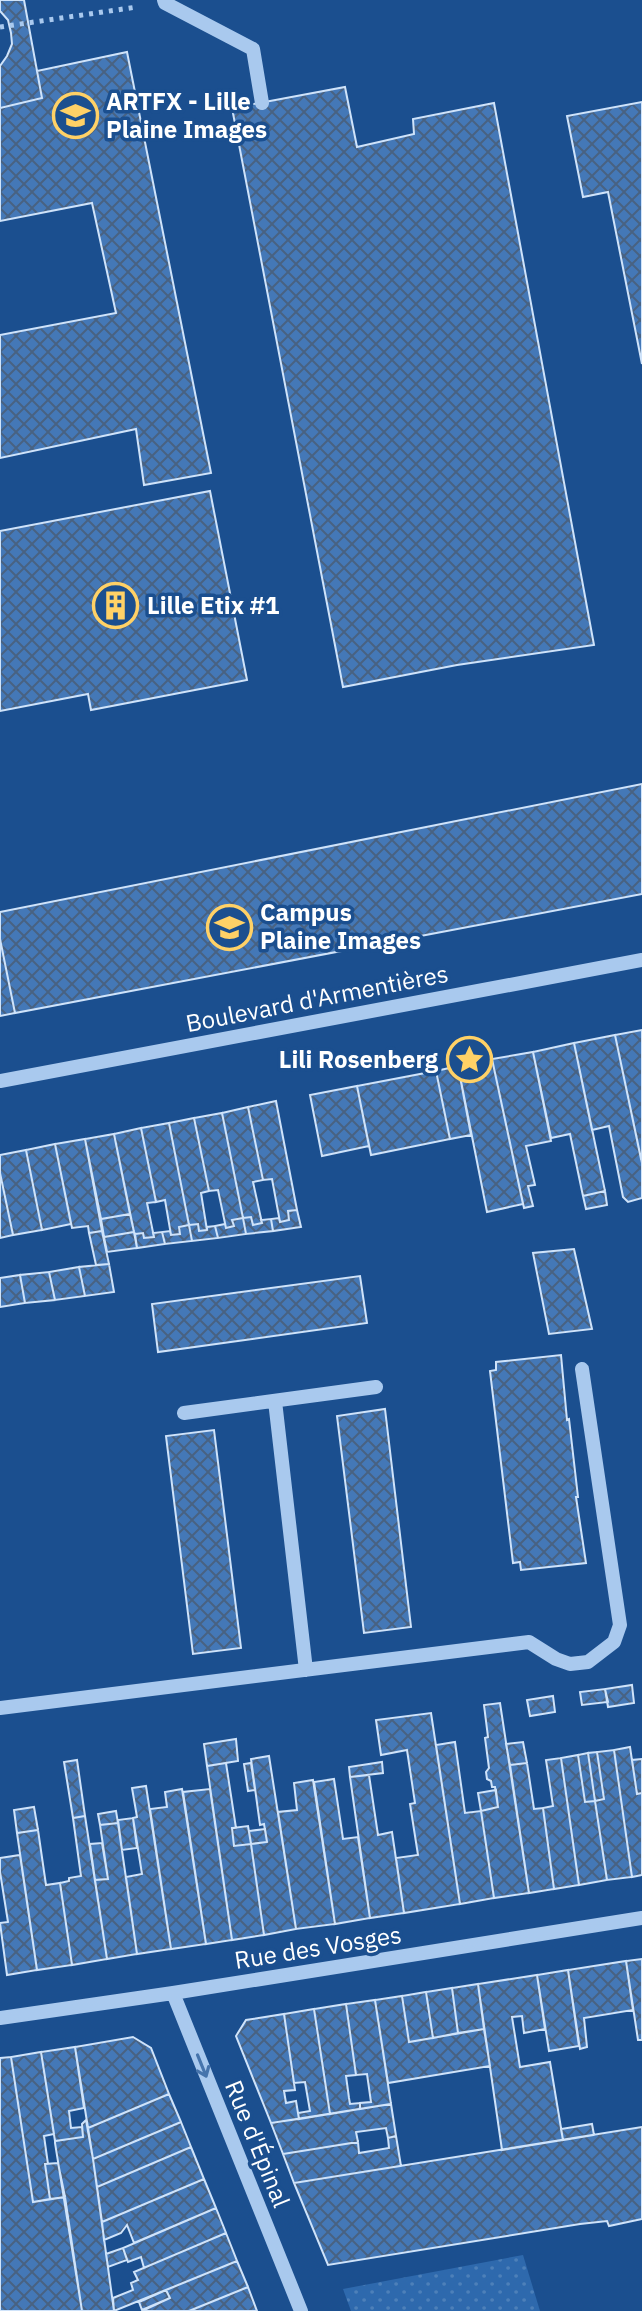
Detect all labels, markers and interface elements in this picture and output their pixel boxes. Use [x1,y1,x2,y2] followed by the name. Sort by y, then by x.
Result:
[106,85,267,145] place label: ARTFX - Lille Plaine Images
[51,92,99,140] school or university icon: ARTFX - Lille Plaine Images
[92,582,140,630] building icon: Lille Etix #1
[147,589,279,621] place label: Lille Etix #1
[260,896,421,956] place label: Campus Plaine Images
[205,903,253,951] school or university icon: Campus Plaine Images
[183,957,451,1039] street label: Boulevard d'Armentières
[445,1036,493,1084] place icon: Lili Rosenberg
[279,1043,439,1075] place label: Lili Rosenberg
[232,1918,404,1976] street label: Rue des Vosges
[196,2053,210,2078] one-way arrow
[218,2075,298,2212] street label: Rue d'Épinal

